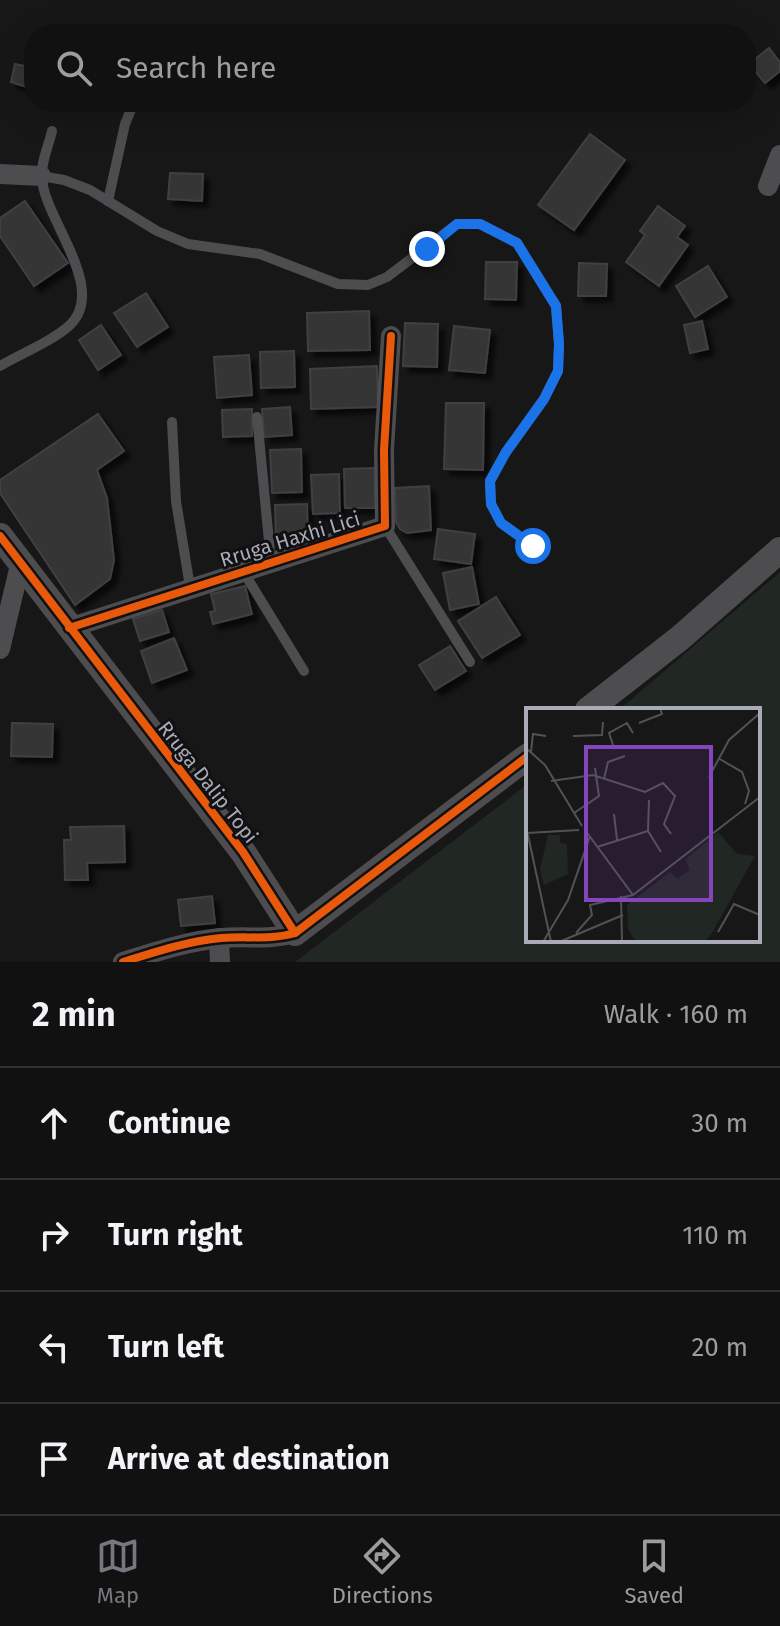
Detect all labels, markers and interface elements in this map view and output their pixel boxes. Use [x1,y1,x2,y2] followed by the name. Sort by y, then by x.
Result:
[24,24,756,112] search box
[52,46,96,90] icon: search
[116,50,276,86] text: Search here
[409,231,445,267] route end
[217,506,363,572] street label: Rruga Haxhi Lici
[515,528,551,564] route start
[526,708,760,942] inset map
[153,716,263,848] street label: Rruga Dalip Topi
[32,994,116,1035] text: 2 min
[604,999,748,1030] text: Walk · 160 m
[32,1101,76,1145] icon: ahead
[108,1105,231,1141] text: Continue
[691,1108,748,1139] text: 30 m
[32,1213,76,1257] icon: right
[108,1217,243,1253] text: Turn right
[682,1220,748,1251] text: 110 m
[32,1325,76,1369] icon: left
[108,1329,224,1365] text: Turn left
[691,1332,748,1363] text: 20 m
[32,1437,76,1481] icon: arrive
[108,1441,390,1477] text: Arrive at destination
[96,1534,140,1609] tab: Map
[332,1534,433,1609] tab: Directions
[625,1534,684,1609] tab: Saved

